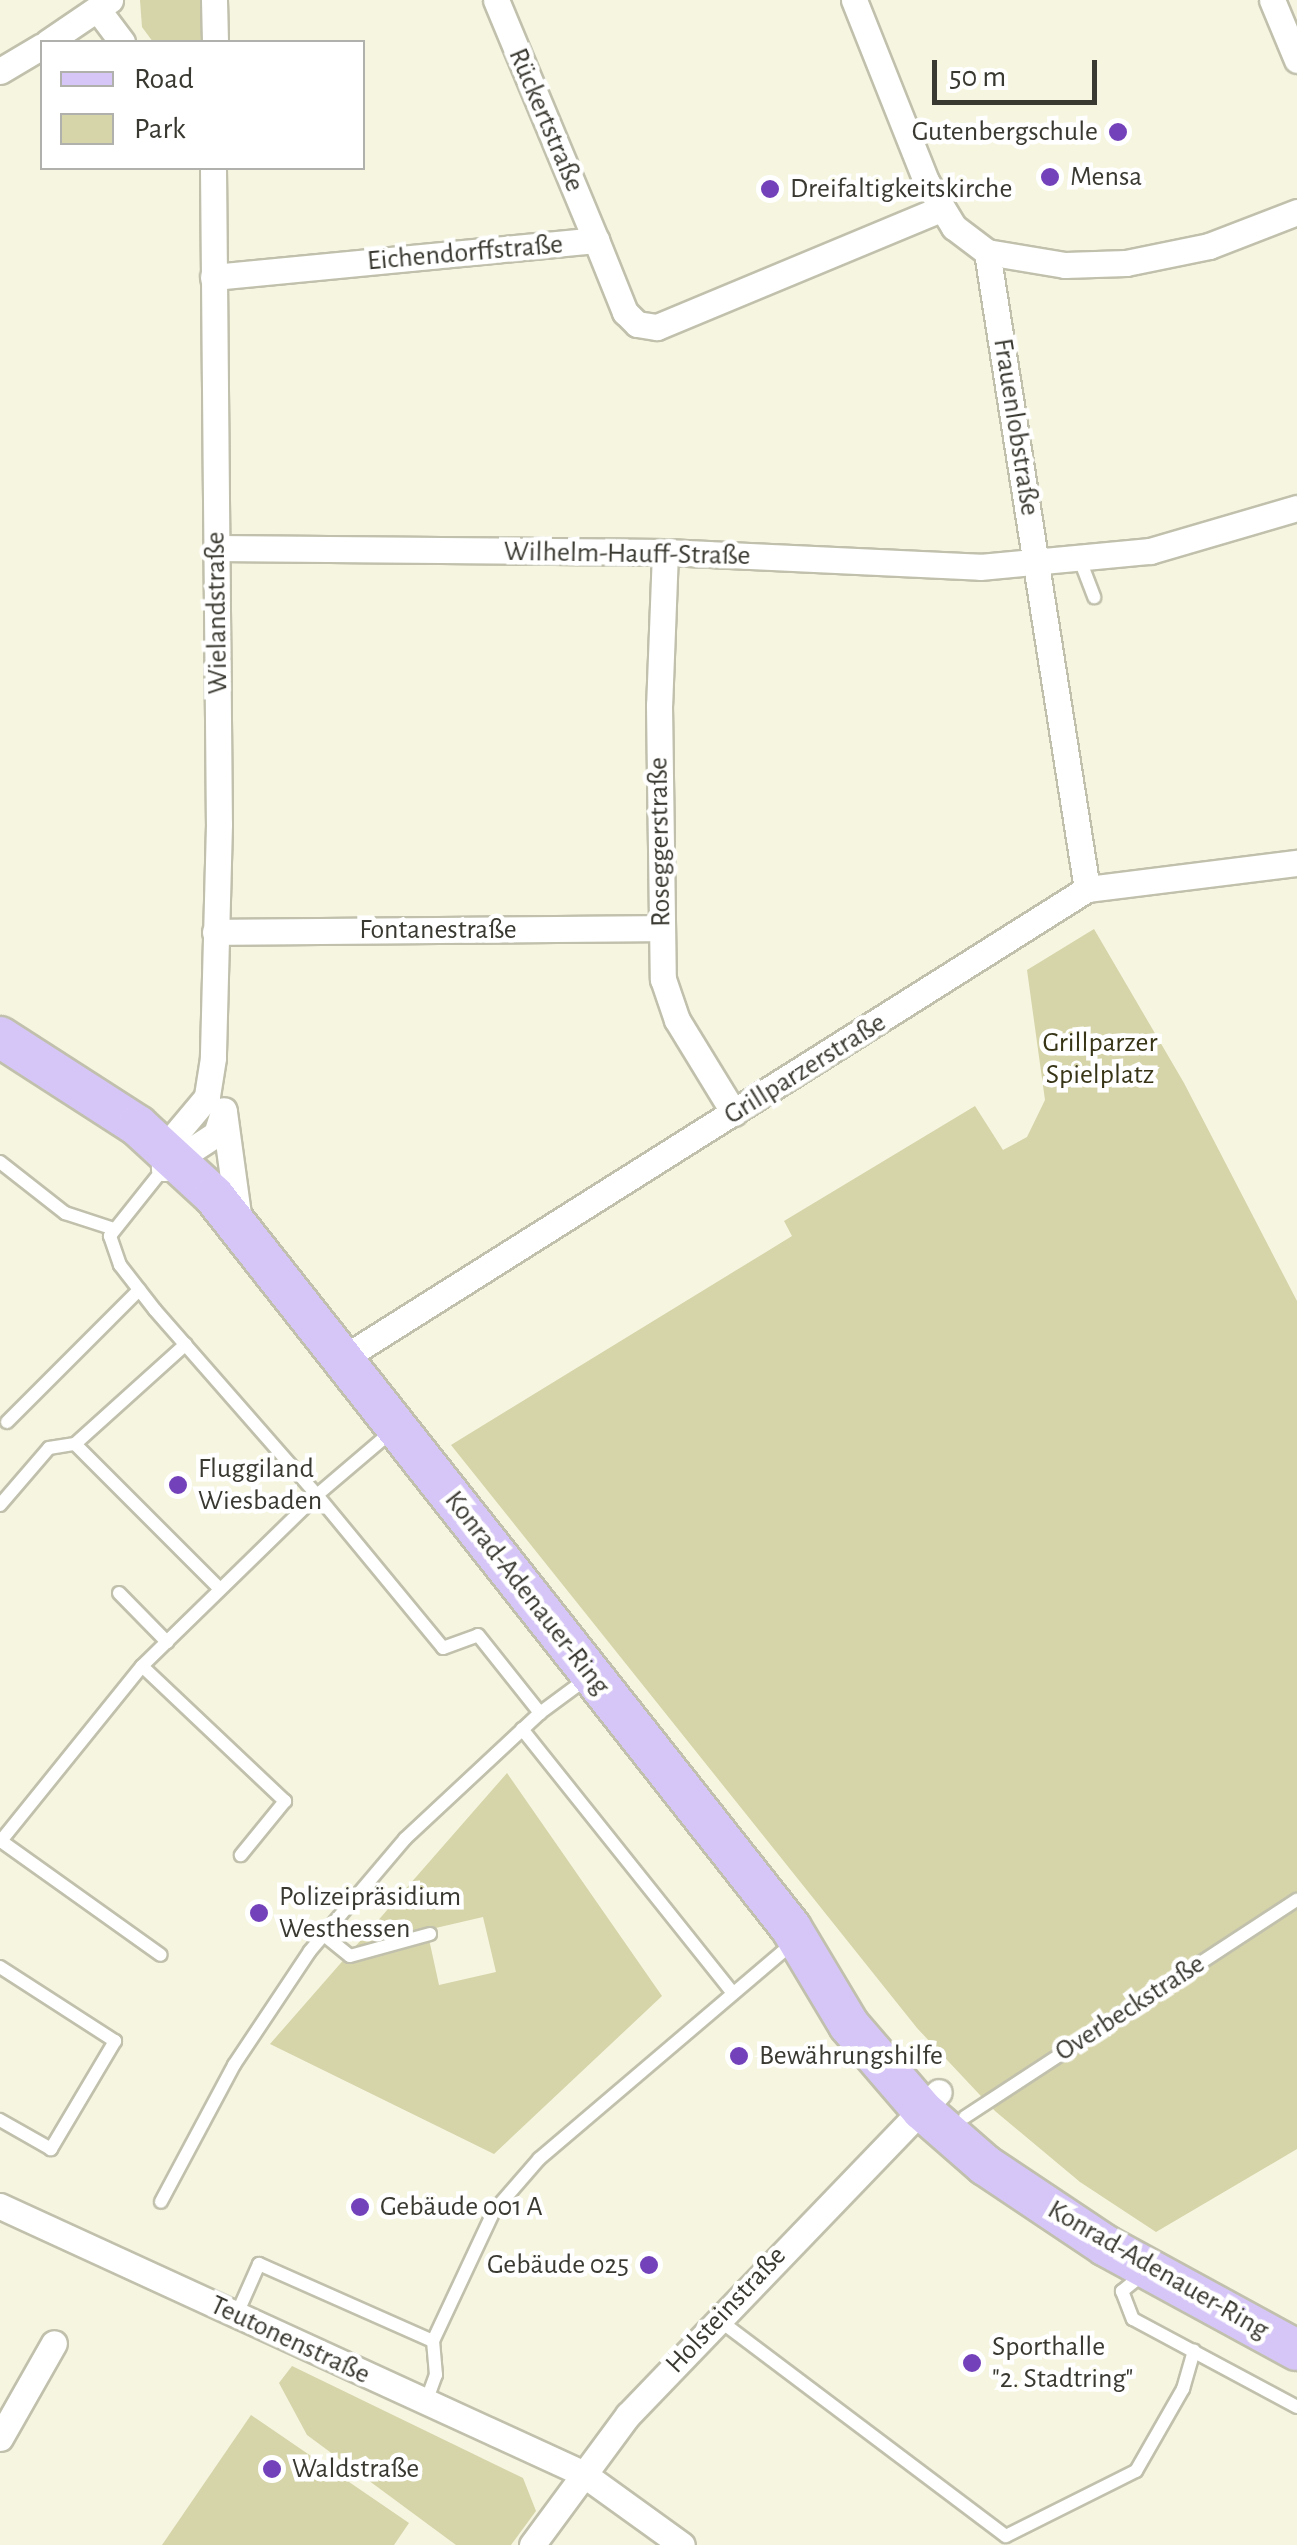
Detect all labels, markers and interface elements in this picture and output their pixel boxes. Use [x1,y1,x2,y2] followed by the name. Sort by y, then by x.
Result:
[40,40,365,170] legend
[937,40,1102,102] scale bar
[501,43,591,197] street label: Rückertstraße
[949,62,1006,92] text: 50 m
[134,64,194,94] text: Road
[134,114,186,144] text: Park
[912,115,1098,149] place label: Gutenbergschule
[1107,121,1129,143] marker: Gutenbergschule
[1070,160,1142,194] place label: Mensa
[1039,166,1061,188] marker: Mensa
[790,172,1012,206] place label: Dreifaltigkeitskirche
[759,178,781,200] marker: Dreifaltigkeitskirche
[366,228,564,278] street label: Eichendorffstraße
[985,336,1047,518] street label: Frauenlobstraße
[199,531,235,695] street label: Wielandstraße
[503,535,751,573] street label: Wilhelm-Hauff-Straße
[642,757,678,927] street label: Roseggerstraße
[359,913,517,947] street label: Fontanestraße
[718,1006,892,1132] street label: Grillparzerstraße
[1043,1026,1157,1092] park label: Grillparzer Spielplatz
[198,1452,322,1518] place label: Fluggiland Wiesbaden
[167,1474,189,1496] marker: Fluggiland Wiesbaden
[437,1484,617,1702] street label: Konrad-Adenauer-Ring
[279,1880,461,1946] place label: Polizeipräsidium Westhessen
[248,1902,270,1924] marker: Polizeipräsidium Westhessen
[1049,1947,1211,2069] street label: Overbeckstraße
[759,2039,943,2073] place label: Bewährungshilfe
[728,2045,750,2067] marker: Bewährungshilfe
[380,2190,543,2224] place label: Gebäude 001 A
[1042,2193,1274,2347] street label: Konrad-Adenauer-Ring
[349,2196,371,2218] marker: Gebäude 001 A
[659,2239,793,2381] street label: Holsteinstraße
[487,2248,629,2282] place label: Gebäude 025
[638,2254,660,2276] marker: Gebäude 025
[205,2288,375,2392] street label: Teutonenstraße
[992,2330,1133,2396] place label: Sporthalle "2. Stadtring"
[961,2352,983,2374] marker: Sporthalle "2. Stadtring"
[292,2452,419,2486] place label: Waldstraße
[261,2458,283,2480] marker: Waldstraße

